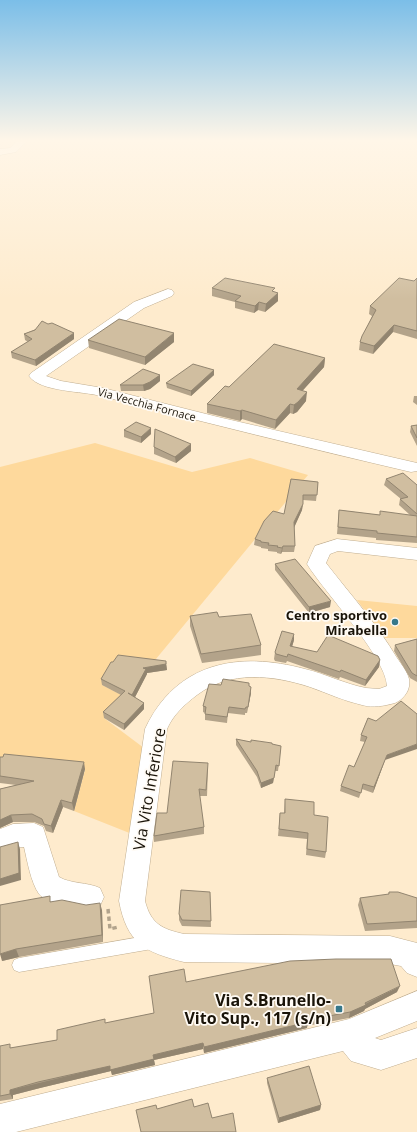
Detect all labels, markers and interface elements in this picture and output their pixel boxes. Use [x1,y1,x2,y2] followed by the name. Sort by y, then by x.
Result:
[96,384,198,424] street label: Via Vecchia Fornace
[286,606,387,639] place label: Centro sportivo Mirabella
[390,617,400,627] marker: Centro sportivo Mirabella
[127,726,171,852] street label: Via Vito Inferiore
[184,989,331,1029] place label: Via S.Brunello- Vito Sup., 117 (s/n)
[334,1004,344,1014] marker: Via S.Brunello- Vito Sup., 117 (s/n)

